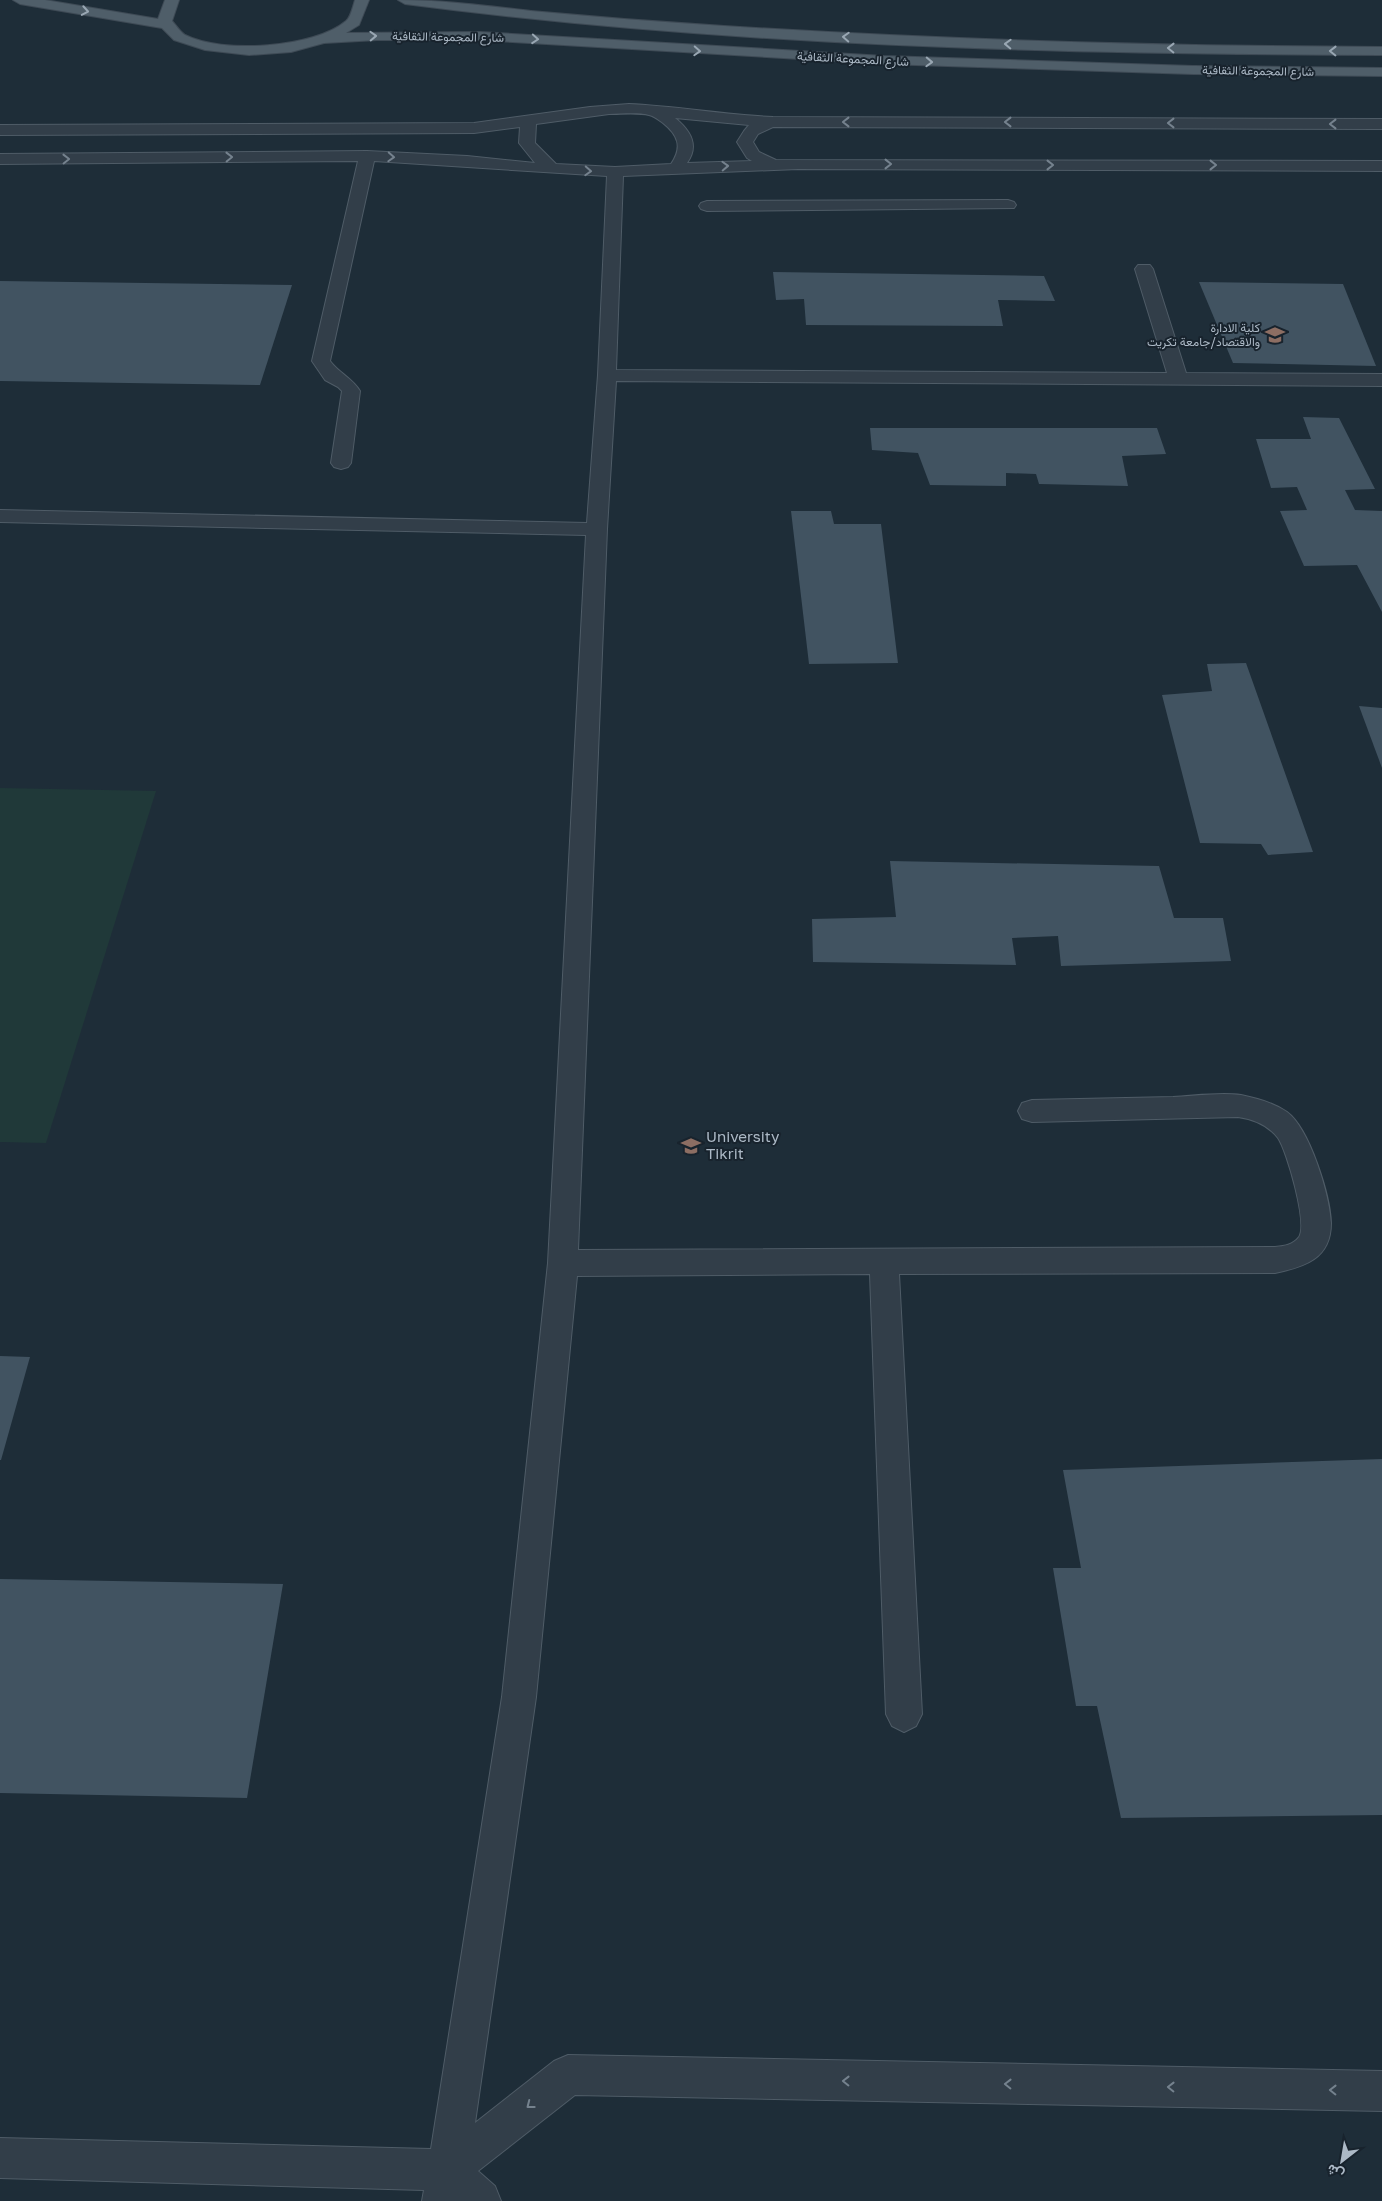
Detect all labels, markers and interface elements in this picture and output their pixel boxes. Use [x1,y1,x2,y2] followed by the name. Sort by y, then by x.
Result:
[81,5,90,15] one-way arrow
[392,28,504,47] street label: شارع المجموعة الثقافية
[369,31,377,42] one-way arrow
[842,31,850,42] one-way arrow
[531,34,539,45] one-way arrow
[1004,38,1012,49] one-way arrow
[1167,43,1174,53] one-way arrow
[694,45,702,56] one-way arrow
[1329,46,1337,56] one-way arrow
[797,48,909,71] street label: شارع المجموعة الثقافية
[926,57,934,68] one-way arrow
[1202,62,1314,81] street label: شارع المجموعة الثقافية
[842,117,850,127] one-way arrow
[1004,117,1012,128] one-way arrow
[1167,118,1174,128] one-way arrow
[1329,119,1337,129] one-way arrow
[225,152,233,162] one-way arrow
[388,152,395,162] one-way arrow
[62,154,70,164] one-way arrow
[884,159,892,169] one-way arrow
[1046,160,1054,170] one-way arrow
[1209,160,1217,170] one-way arrow
[722,161,729,171] one-way arrow
[584,165,592,176] one-way arrow
[1147,320,1260,350] place label: كلية الادارة والاقتصاد/جامعة تكريت
[1264,324,1286,346] school or university icon: كلية الادارة والاقتصاد/جامعة تكريت
[706,1127,780,1162] place label: University Tikrit
[680,1135,702,1157] school or university icon: University Tikrit
[842,2075,850,2086] one-way arrow
[1004,2079,1012,2089] one-way arrow
[1167,2082,1174,2092] one-way arrow
[1329,2085,1337,2095] one-way arrow
[527,2100,536,2108] one-way arrow
[1317,2136,1367,2186] north arrow
[1323,2160,1347,2184] text: ش

